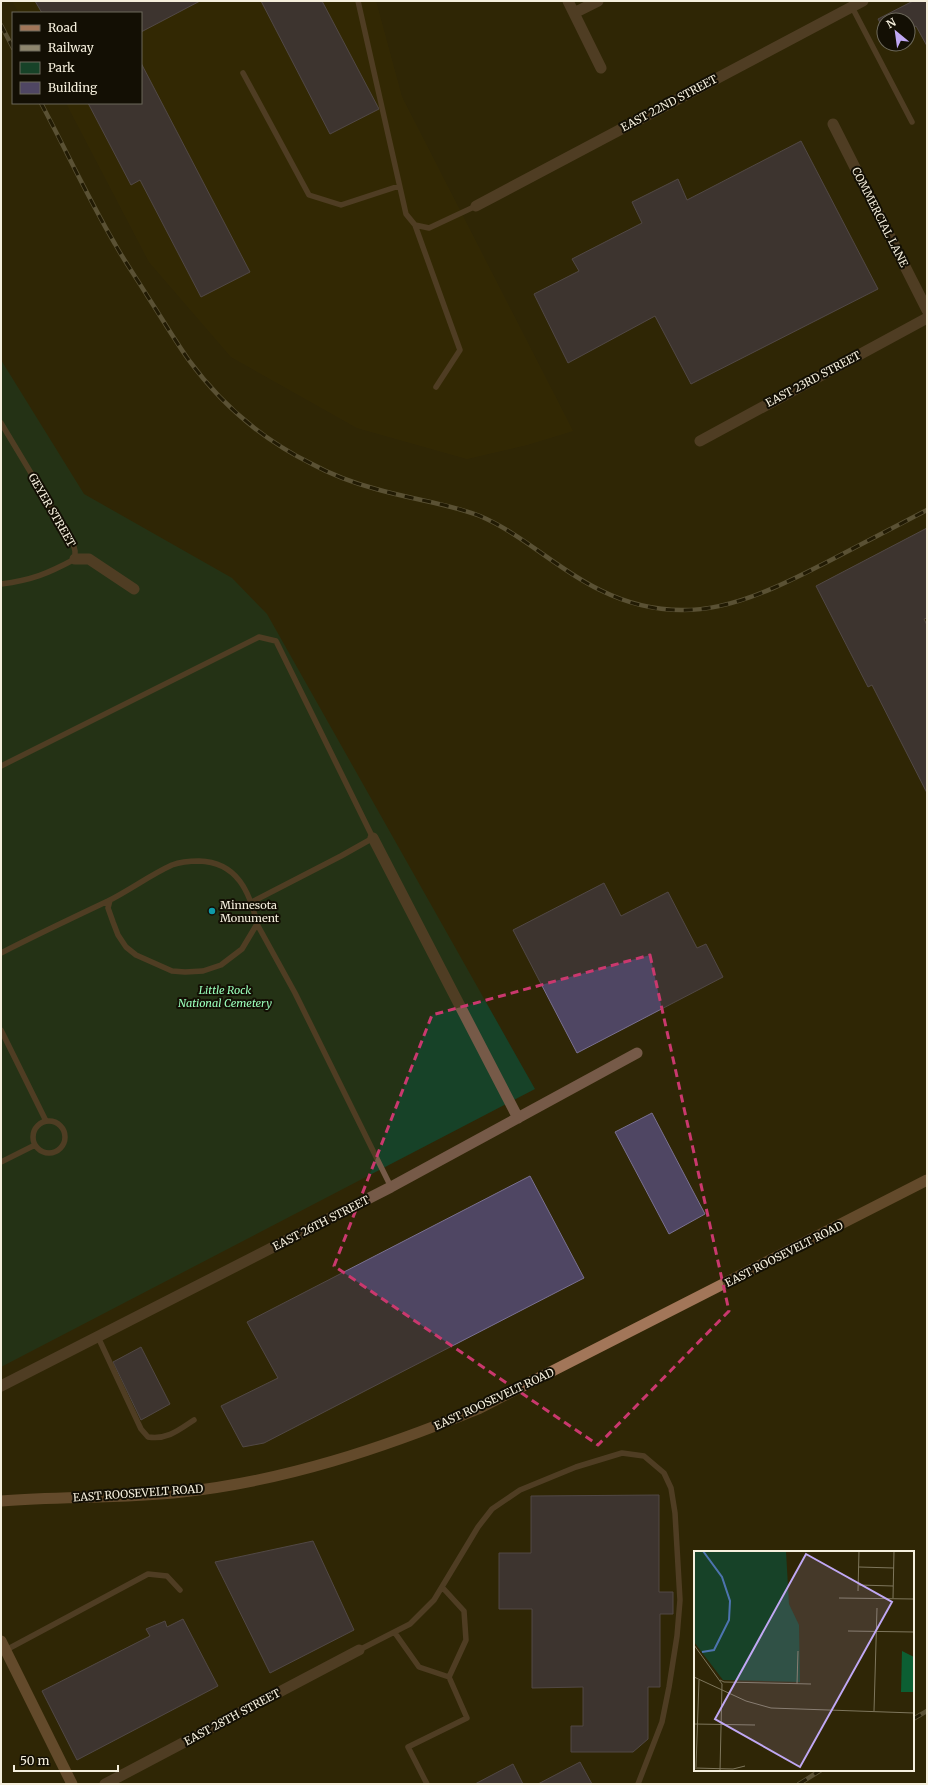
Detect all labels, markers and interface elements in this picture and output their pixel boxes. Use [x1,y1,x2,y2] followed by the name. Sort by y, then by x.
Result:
[12,12,142,104] legend
[876,12,916,52] north arrow
[884,15,899,31] text: N
[48,20,77,35] text: Road
[48,40,94,55] text: Railway
[48,60,75,75] text: Park
[618,71,720,134] street label: EAST 22ND STREET
[48,80,98,95] text: Building
[849,165,911,269] street label: COMMERCIAL LANE
[763,348,863,410] street label: EAST 23RD STREET
[25,471,79,550] street label: GEYER STREET
[220,898,280,925] place label: Minnesota Monument
[207,906,217,916] marker: Minnesota Monument
[178,983,272,1010] park label: Little Rock National Cemetery
[270,1192,372,1253] street label: EAST 26TH STREET
[723,1218,845,1290] street label: EAST ROOSEVELT ROAD
[432,1365,556,1433] street label: EAST ROOSEVELT ROAD
[72,1481,204,1505] street label: EAST ROOSEVELT ROAD
[694,1551,914,1771] inset map
[181,1686,283,1748] street label: EAST 28TH STREET
[14,1747,118,1773] scale bar
[20,1753,49,1768] text: 50 m

